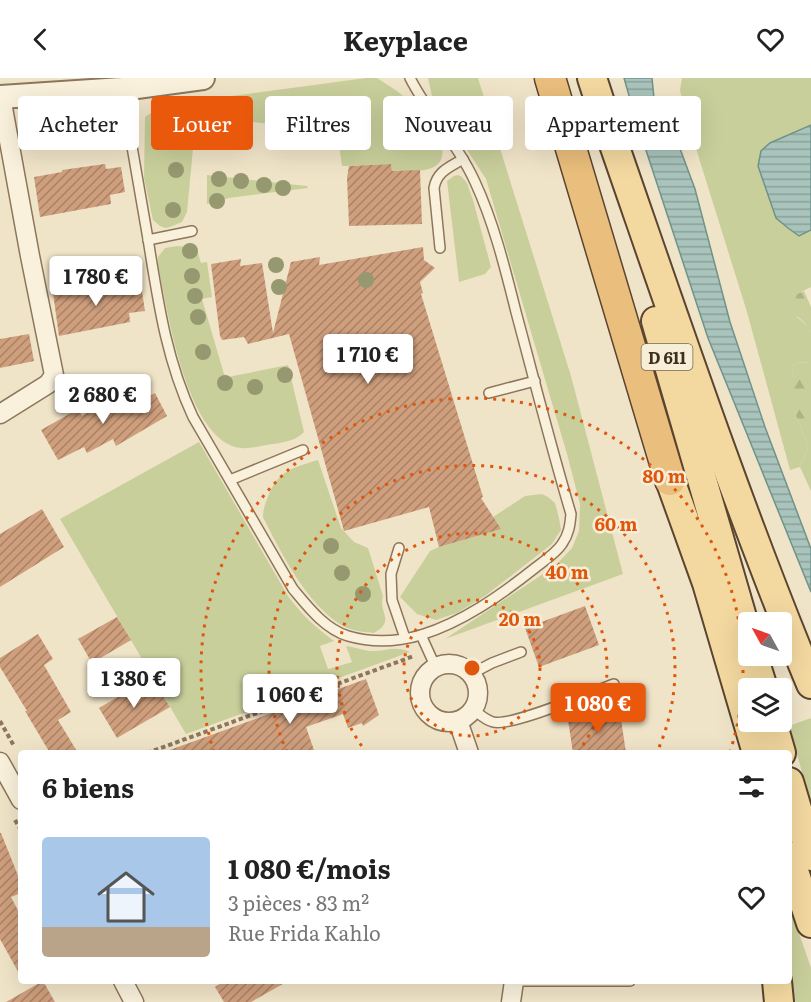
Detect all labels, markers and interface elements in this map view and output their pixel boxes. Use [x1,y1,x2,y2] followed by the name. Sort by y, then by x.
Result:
[343,19,468,59] text: Keyplace
[24,23,57,56] icon: back
[754,23,787,56] icon: heart
[18,96,139,150] chip: Acheter
[151,96,253,150] chip: Louer
[265,96,371,150] chip: Filtres
[383,96,513,150] chip: Nouveau
[525,96,701,150] chip: Appartement
[41,256,151,307] pin: 1 780 €
[63,260,129,290] text: 1 780 €
[313,334,423,385] pin: 1 710 €
[337,338,399,368] text: 1 710 €
[642,344,692,370] road number: D 611
[48,374,158,425] pin: 2 680 €
[69,378,137,408] text: 2 680 €
[642,462,686,489] text: 80 m
[594,510,638,537] text: 60 m
[545,558,589,585] text: 40 m
[499,605,541,632] text: 20 m
[738,612,792,666] north arrow
[738,612,792,732] map controls
[79,658,189,709] pin: 1 380 €
[462,658,482,678] centre of rings
[101,662,167,692] text: 1 380 €
[235,674,345,725] pin: 1 060 €
[257,678,323,708] text: 1 060 €
[738,678,792,732] button: layers
[543,683,653,734] pin: 1 080 €
[565,687,631,717] text: 1 080 €
[42,767,134,806] text: 6 biens
[735,770,768,803] icon: filters
[228,848,391,887] text: 1 080 €/mois
[90,861,162,933] icon: home
[735,881,768,914] icon: heart
[228,887,369,917] text: 3 pièces · 83 m²
[228,917,381,947] text: Rue Frida Kahlo

